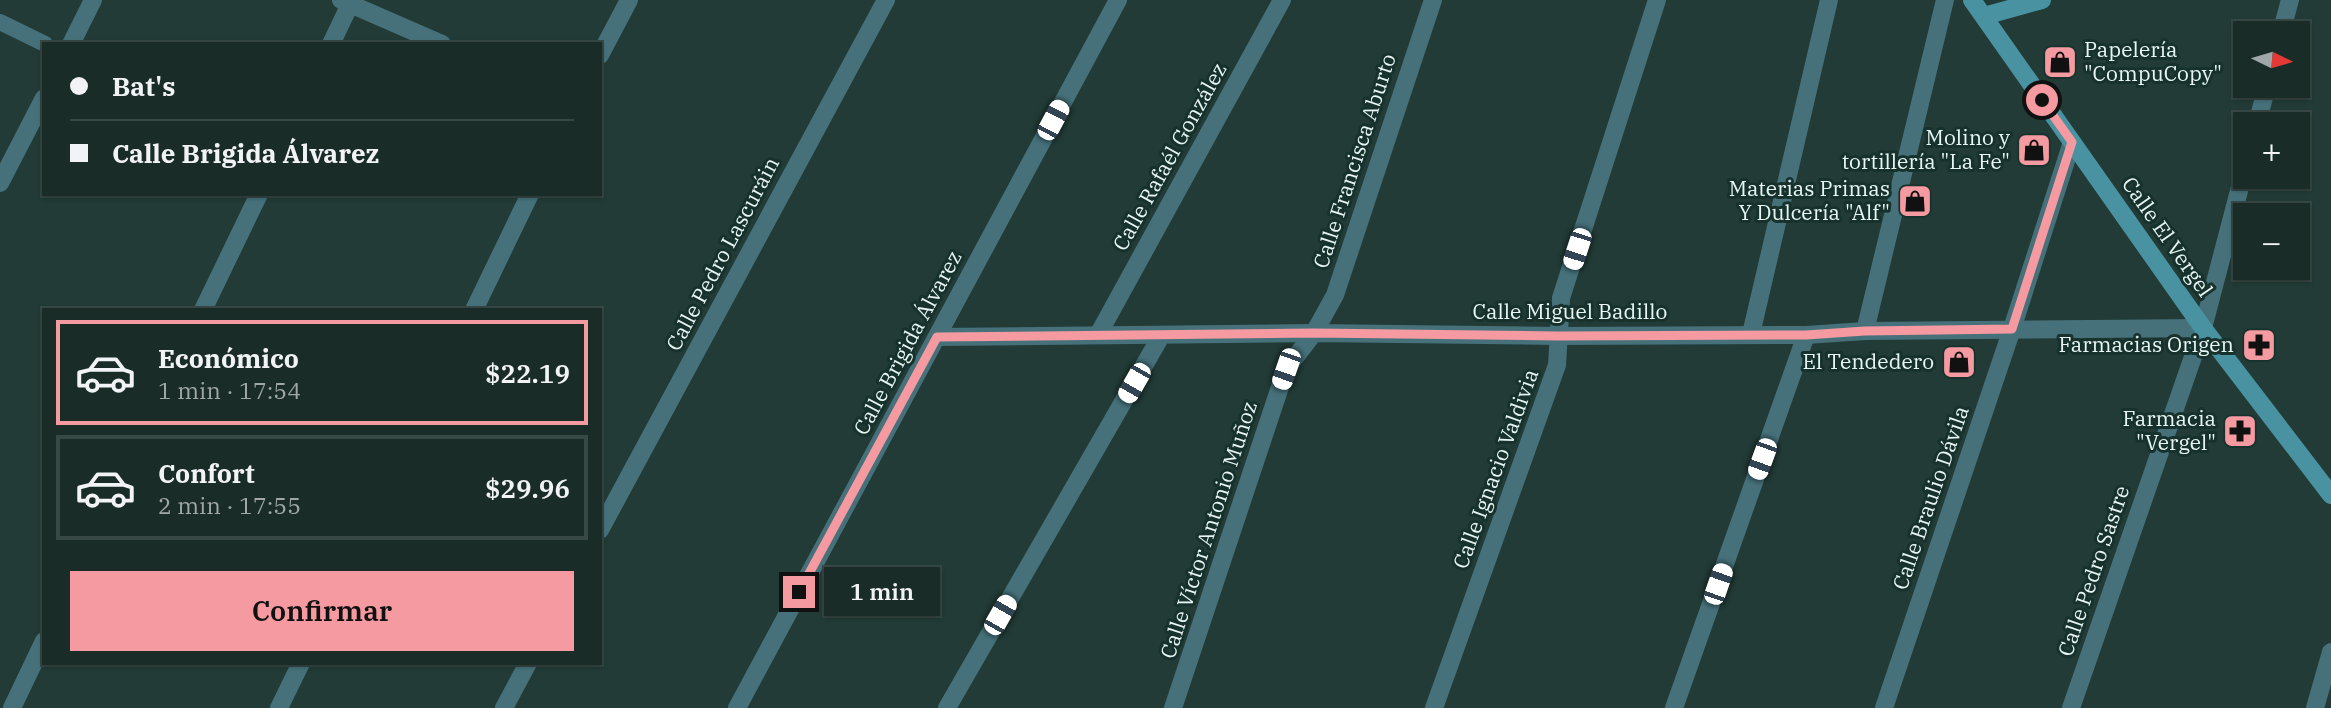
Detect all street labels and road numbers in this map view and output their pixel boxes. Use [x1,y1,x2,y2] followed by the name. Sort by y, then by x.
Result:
[1306,50,1402,272] street label: Calle Francisca Aburto
[1106,58,1232,255] street label: Calle Rafaél González
[659,152,785,355] street label: Calle Pedro Lascuráin
[2116,171,2220,302] street label: Calle El Vergel
[847,246,968,440] street label: Calle Brigida Álvarez
[1473,297,1667,325] street label: Calle Miguel Badillo
[1446,365,1544,572] street label: Calle Ignacio Valdivia
[1153,397,1263,662] street label: Calle Víctor Antonio Muñoz
[1885,402,1975,593] street label: Calle Braulio Dávila
[2051,482,2135,660] street label: Calle Pedro Sastre

